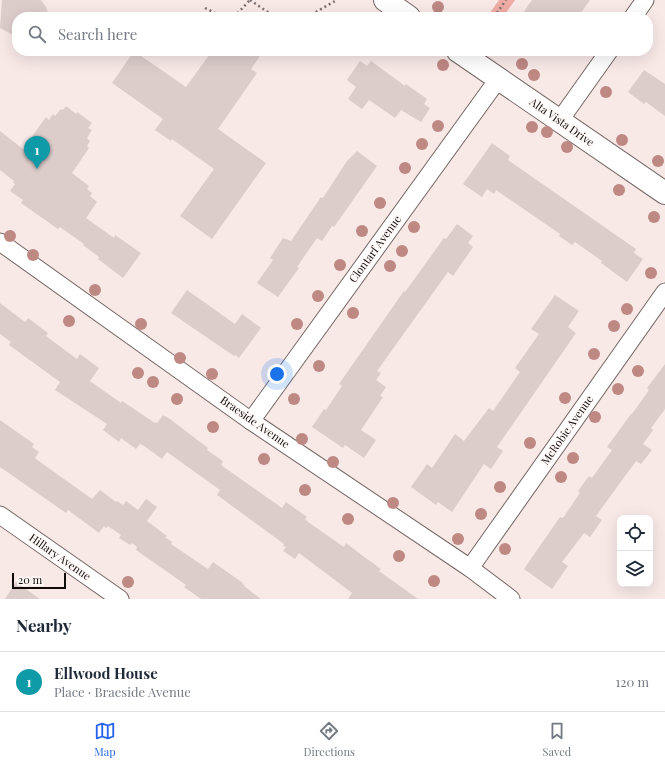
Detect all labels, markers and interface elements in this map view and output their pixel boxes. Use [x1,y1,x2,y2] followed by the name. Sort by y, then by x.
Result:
[12,12,653,56] search box
[26,23,48,45] icon: search
[58,24,137,44] text: Search here
[526,93,598,150] street label: Alta Vista Drive
[24,136,50,169] pin: 1
[345,212,404,285] street label: Clontarf Avenue
[267,364,287,384] your location
[218,392,293,451] street label: Braeside Avenue
[537,392,596,467] street label: McRobie Avenue
[617,515,653,587] map controls
[617,515,653,551] button: locate
[26,530,94,584] street label: Hillary Avenue
[617,551,653,587] button: layers
[12,571,66,590] scale bar
[18,572,42,587] text: 20 m
[16,614,71,636] text: Nearby
[54,663,158,683] text: Ellwood House
[27,673,31,690] text: 1
[615,673,649,690] text: 120 m
[54,683,191,700] text: Place · Braeside Avenue
[94,720,116,759] tab: Map
[303,720,355,759] tab: Directions
[543,720,571,759] tab: Saved

